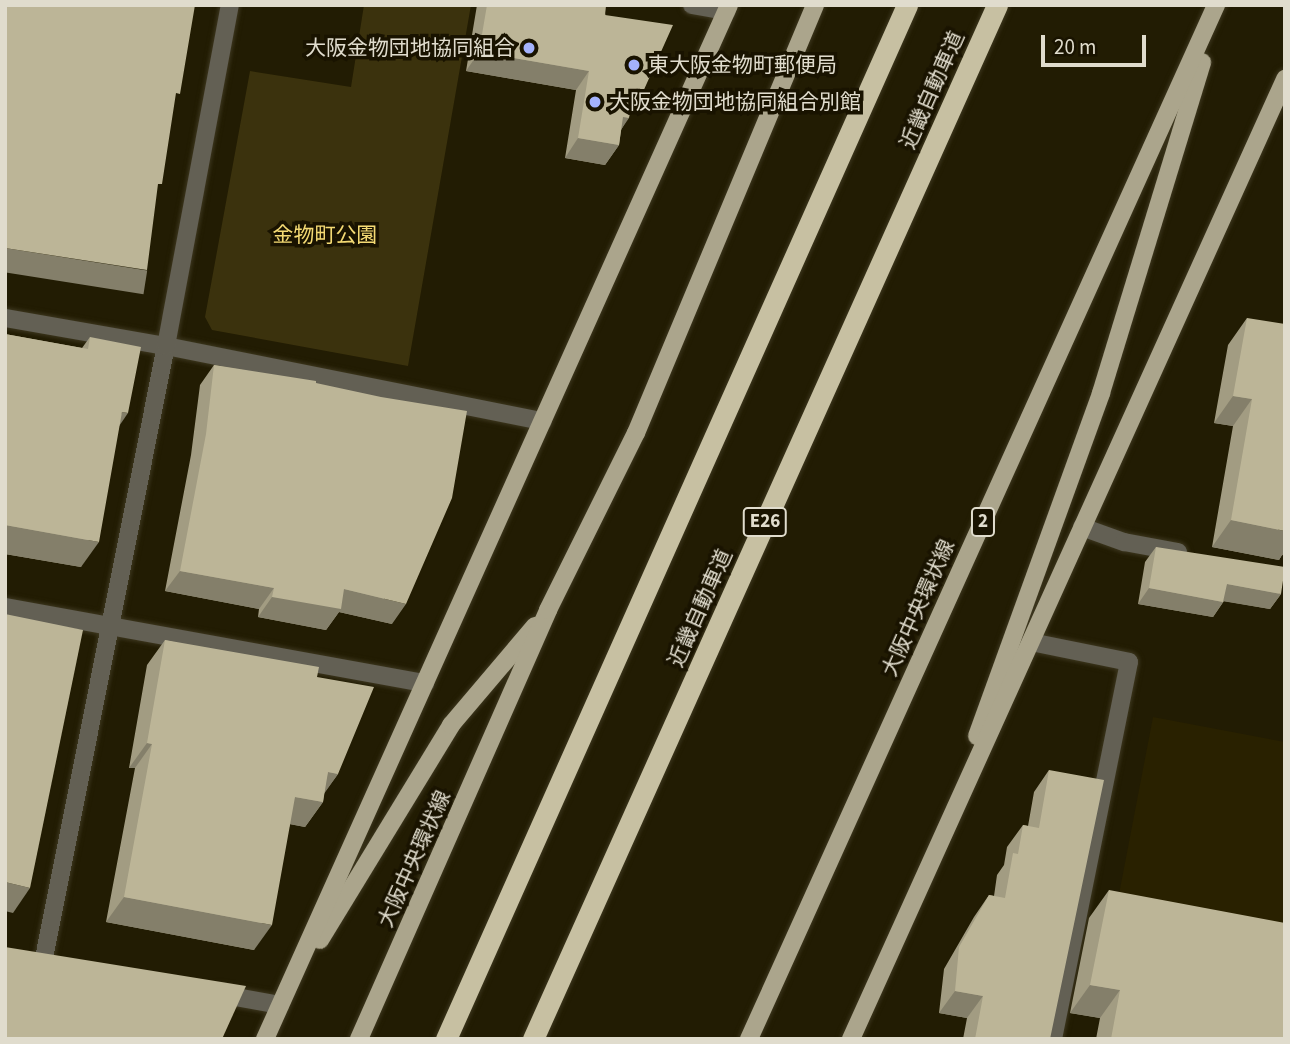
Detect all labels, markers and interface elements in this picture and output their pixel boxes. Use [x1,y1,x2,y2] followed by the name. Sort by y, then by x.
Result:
[1045,21,1150,65] scale bar
[895,27,969,153] street label: 近畿自動車道
[1054,32,1096,62] text: 20 m
[305,35,515,61] place label: 大阪金物団地協同組合
[521,40,537,56] marker: 大阪金物団地協同組合
[648,52,837,78] place label: 東大阪金物町郵便局
[626,57,642,73] marker: 東大阪金物町郵便局
[609,89,861,115] place label: 大阪金物団地協同組合別館
[587,94,603,110] marker: 大阪金物団地協同組合別館
[273,222,377,248] park label: 金物町公園
[742,506,788,538] road number: E26
[971,506,995,538] road number: 2
[877,536,959,680] street label: 大阪中央環状線
[663,545,737,671] street label: 近畿自動車道
[373,787,455,931] street label: 大阪中央環状線

